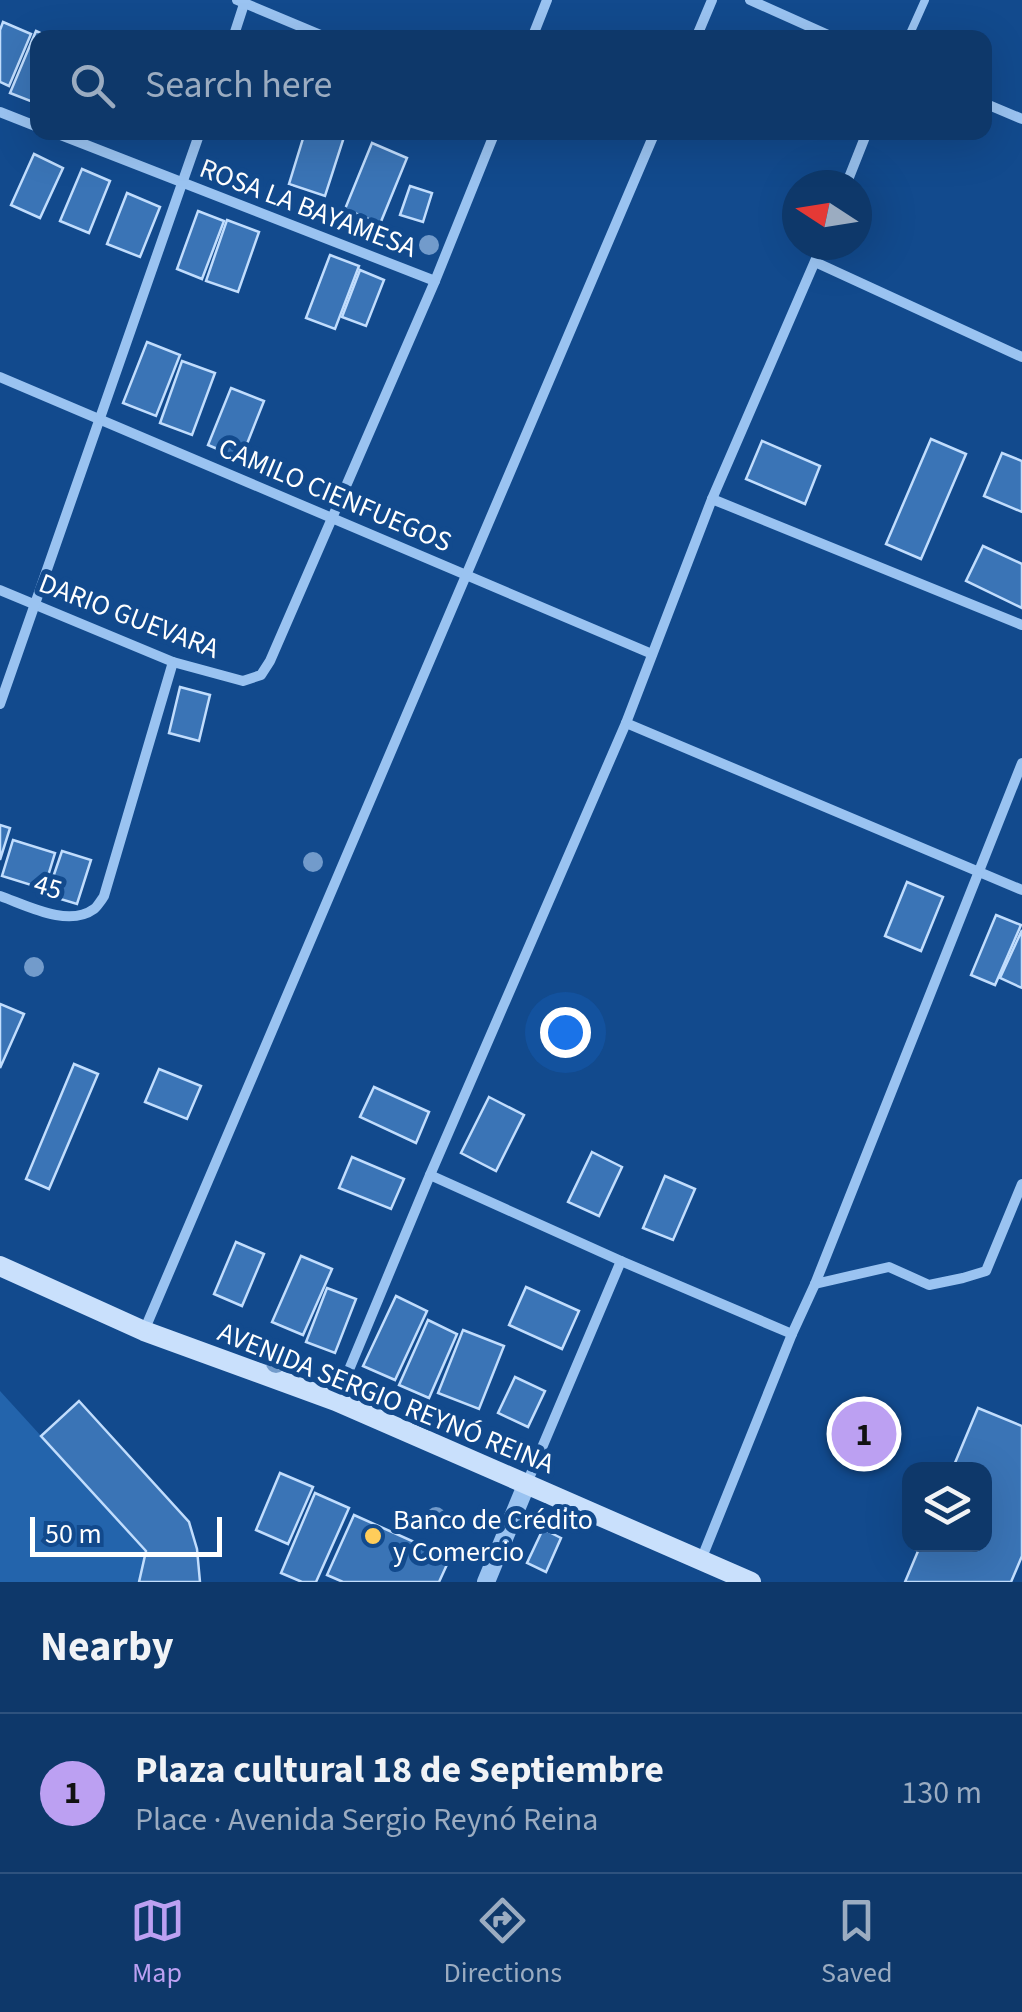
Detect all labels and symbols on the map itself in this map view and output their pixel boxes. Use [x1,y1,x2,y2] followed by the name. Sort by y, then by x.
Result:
[194,148,423,268] street label: ROSA LA BAYAMESA
[782,170,872,260] north arrow
[212,428,458,562] street label: CAMILO CIENFUEGOS
[33,563,226,669] street label: DARIO GUEVARA
[29,864,67,910] street label: 45
[540,1007,591,1058] your location
[212,1312,561,1484] street label: AVENIDA SERGIO REYNÓ REINA
[832,1396,896,1472] pin: 1
[393,1500,593,1572] place label: Banco de Crédito y Comercio
[30,1512,222,1556] scale bar
[362,1525,384,1547] marker: Banco de Crédito y Comercio

